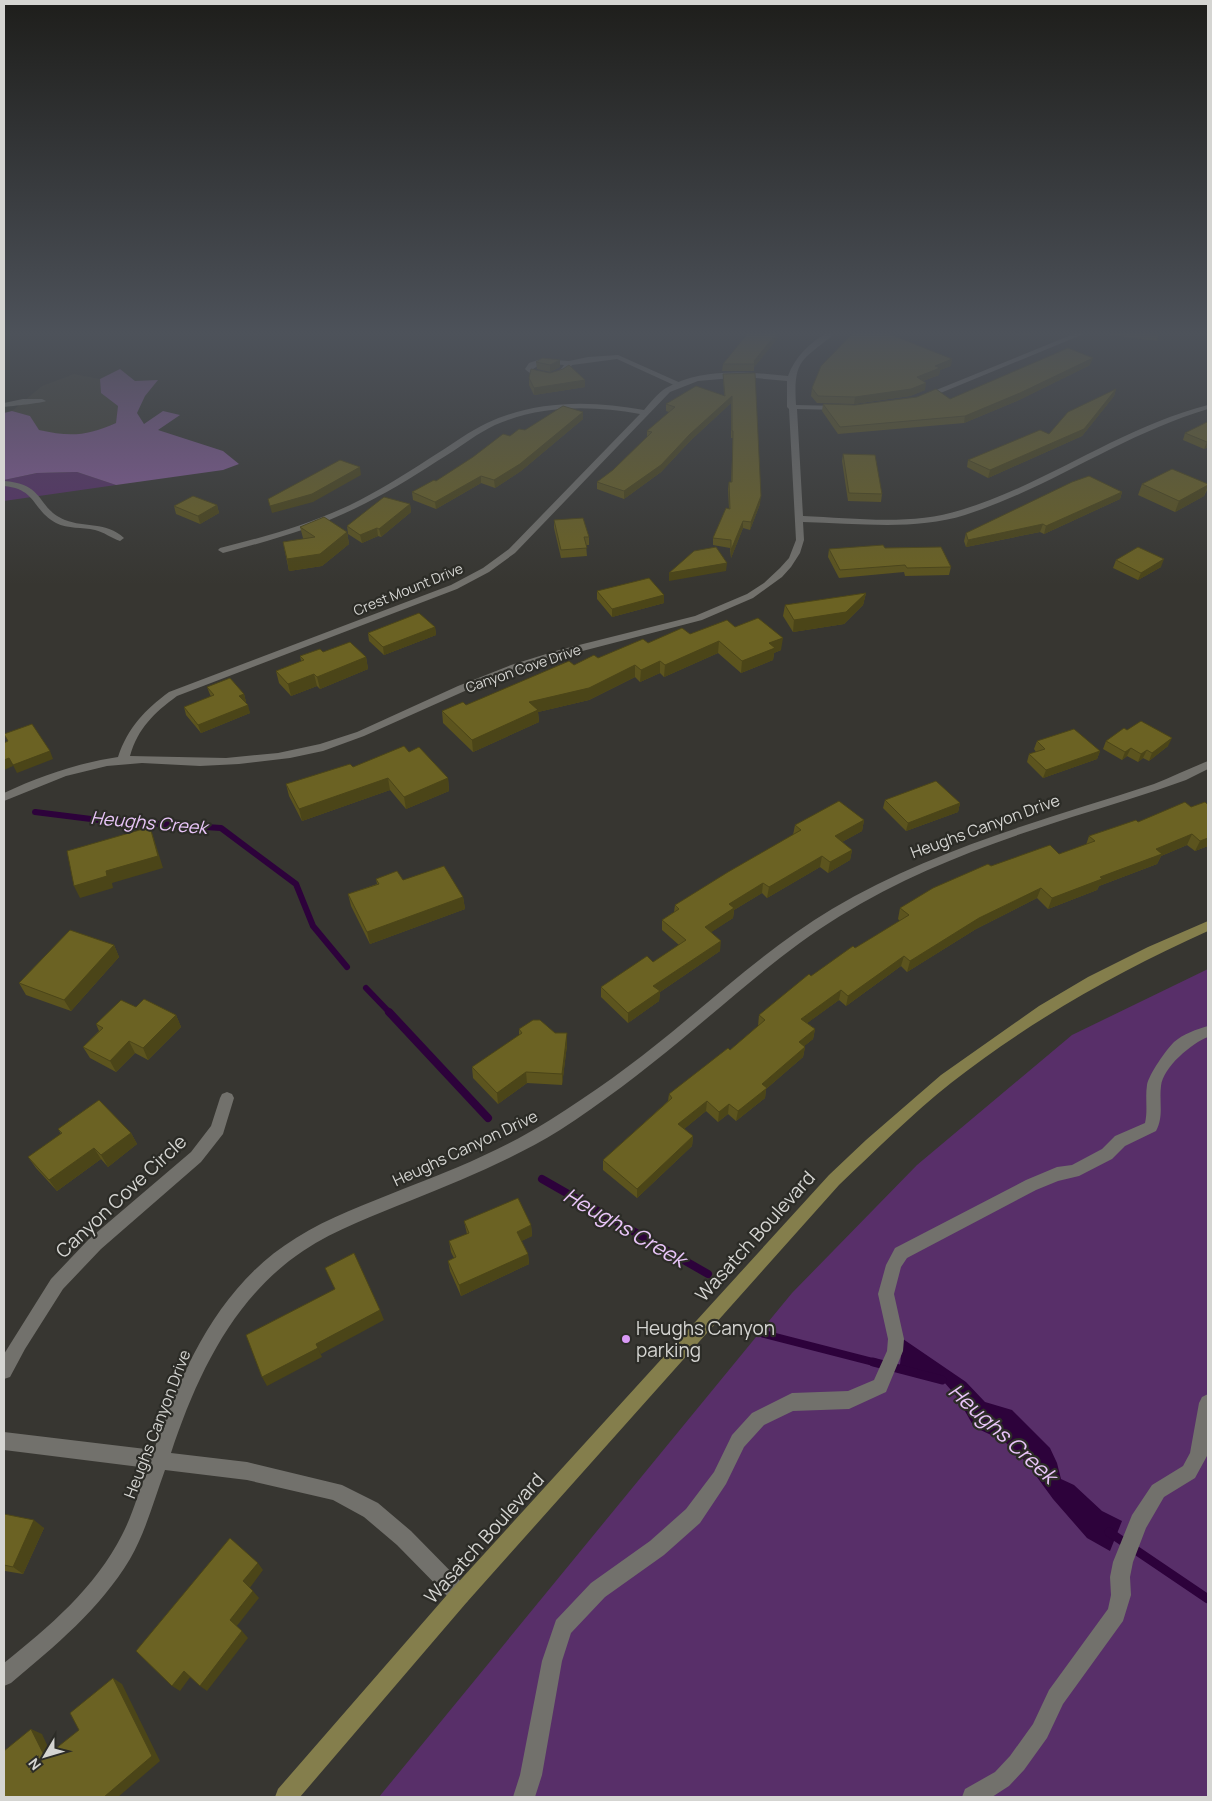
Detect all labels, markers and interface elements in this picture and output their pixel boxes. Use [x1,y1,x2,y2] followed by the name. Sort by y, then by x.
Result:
[350,558,466,620] street label: Crest Mount Drive
[463,639,583,697] street label: Canyon Cove Drive
[907,789,1063,863] street label: Heughs Canyon Drive
[90,805,211,839] water label: Heughs Creek
[389,1105,541,1191] street label: Heughs Canyon Drive
[50,1128,192,1264] street label: Canyon Cove Circle
[689,1165,821,1307] street label: Wasatch Boulevard
[559,1181,693,1275] water label: Heughs Creek
[636,1315,775,1363] place label: Heughs Canyon parking
[620,1333,632,1345] marker: Heughs Canyon parking
[118,1346,196,1502] street label: Heughs Canyon Drive
[943,1377,1065,1491] water label: Heughs Creek
[418,1467,550,1609] street label: Wasatch Boulevard
[20,1731,70,1781] north arrow
[24,1754,45,1774] text: N

